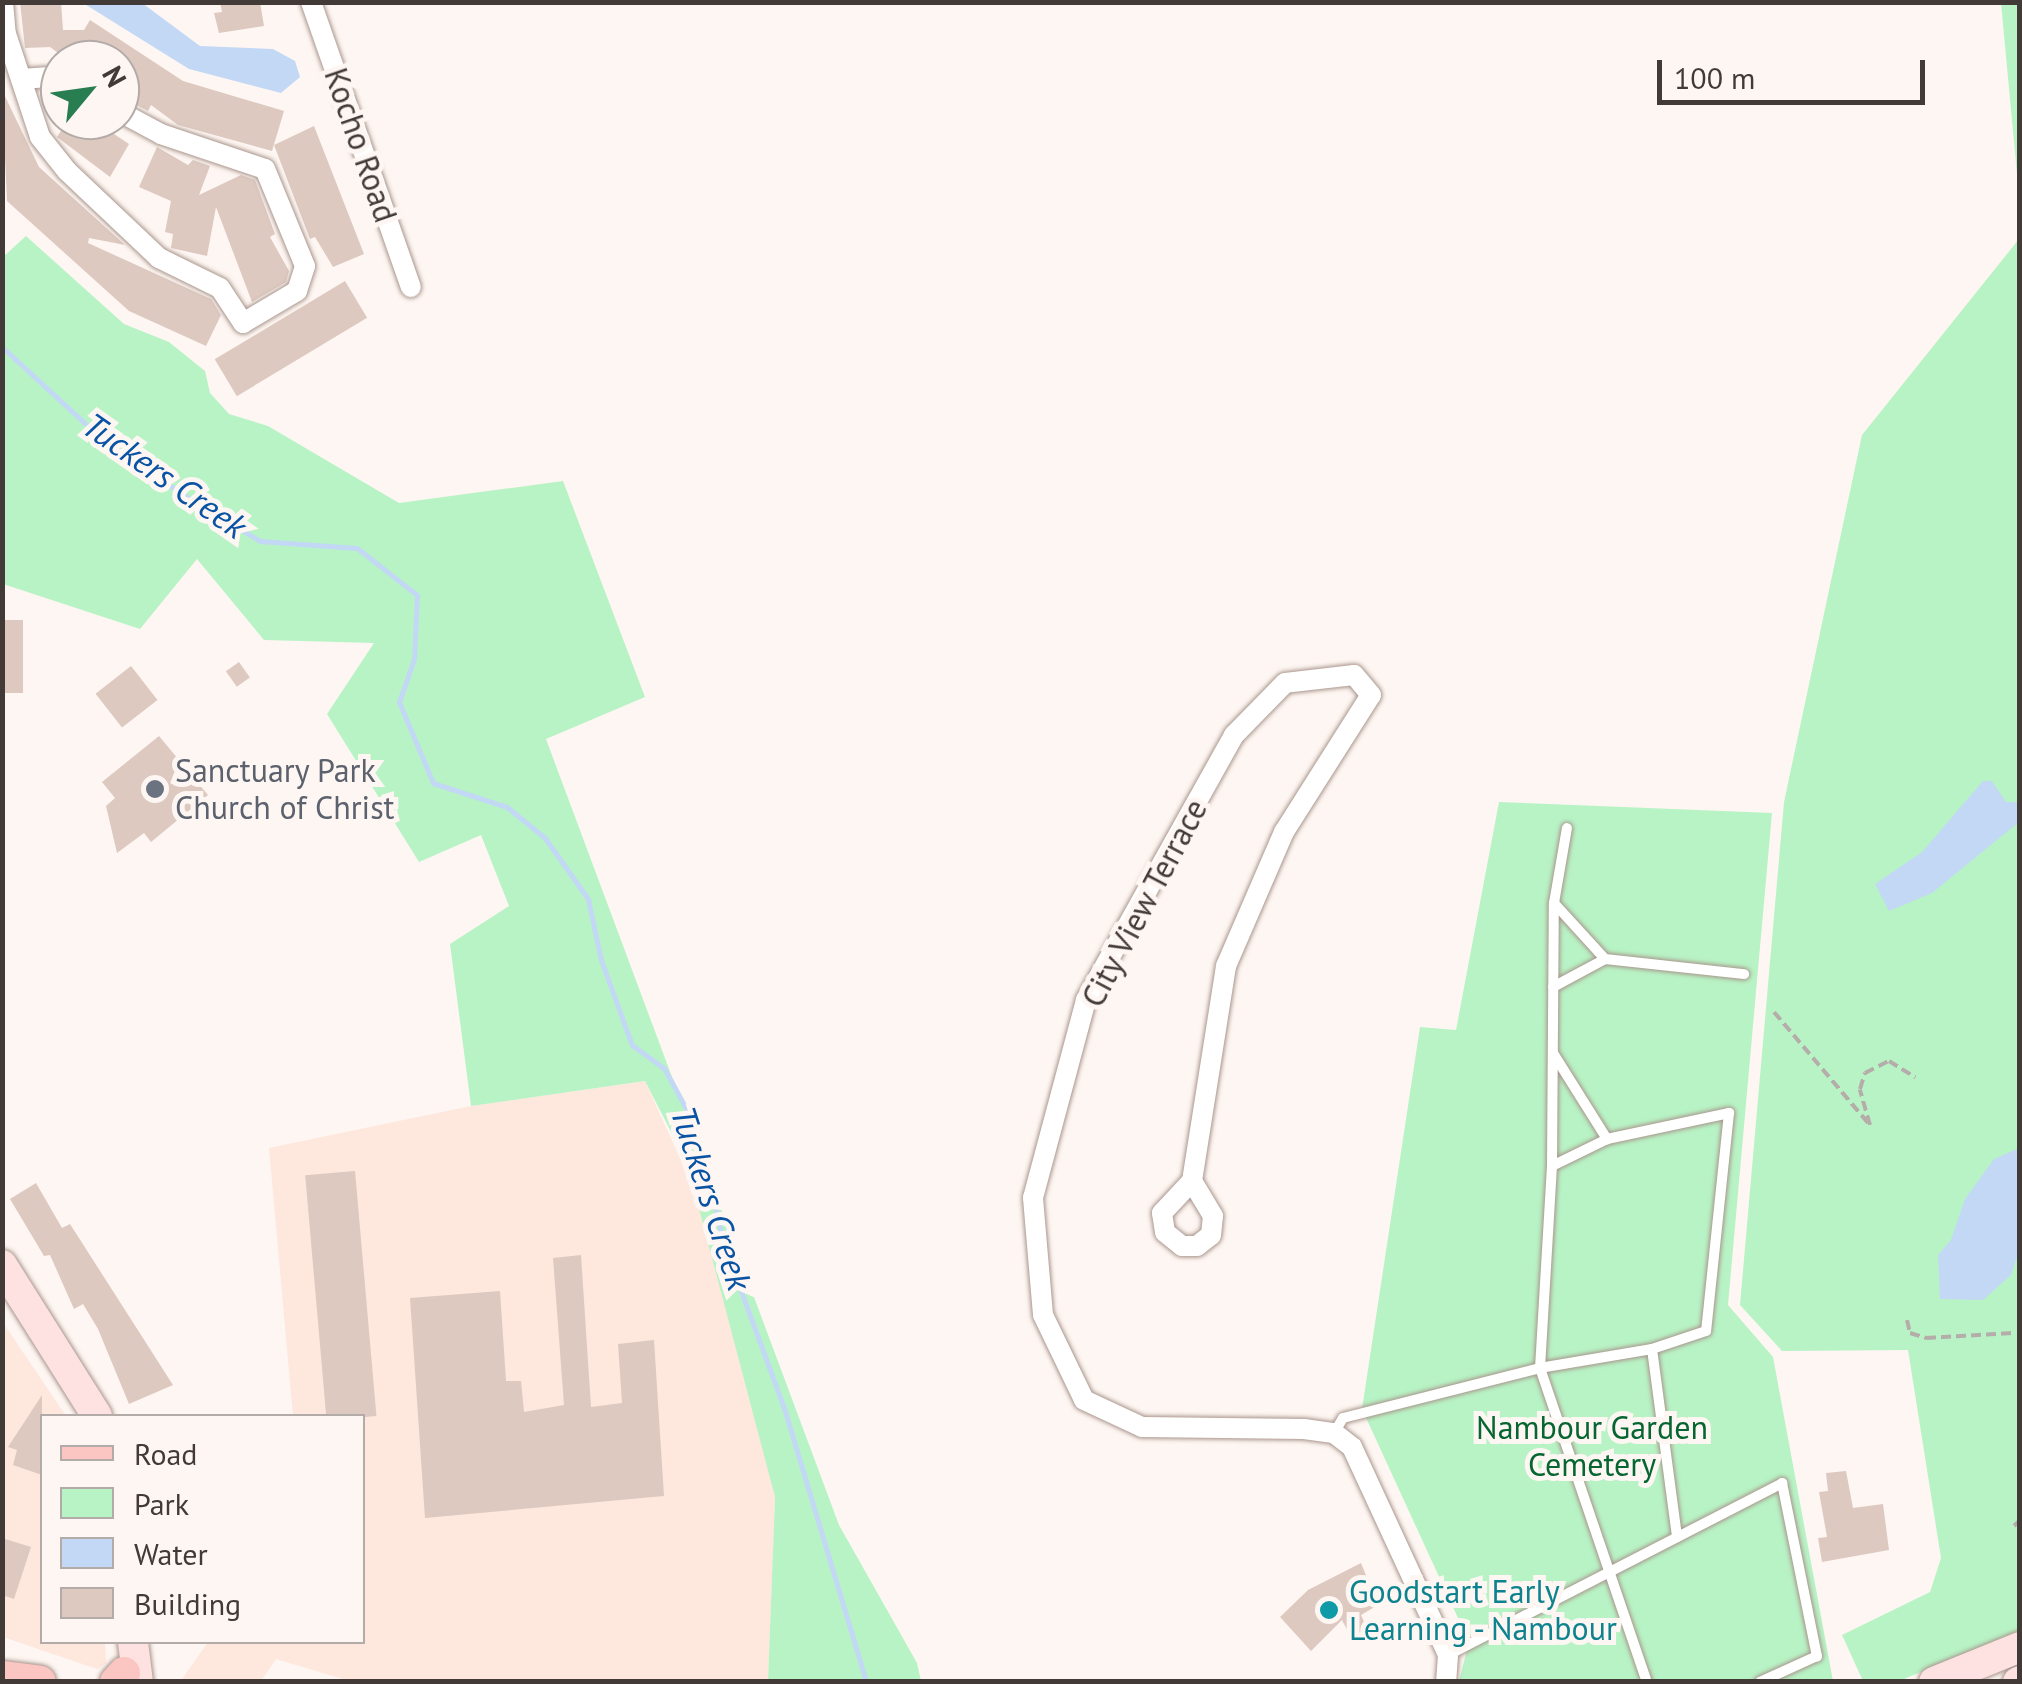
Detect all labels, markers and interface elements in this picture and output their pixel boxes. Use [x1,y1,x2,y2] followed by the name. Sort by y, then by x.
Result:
[40,40,140,140] north arrow
[1662,40,1930,102] scale bar
[1674,58,1755,97] text: 100 m
[94,59,136,93] text: N
[317,63,405,227] street label: Kocho Road
[75,403,255,547] water label: Tuckers Creek
[175,752,394,827] place label: Sanctuary Park Church of Christ
[144,778,166,800] marker: Sanctuary Park Church of Christ
[1072,791,1216,1015] street label: City View Terrace
[663,1101,761,1295] water label: Tuckers Creek
[1476,1409,1708,1484] park label: Nambour Garden Cemetery
[40,1414,365,1644] legend
[134,1434,198,1473] text: Road
[134,1484,189,1523] text: Park
[134,1534,208,1573] text: Water
[1349,1573,1622,1648] place label: Goodstart Early Learning - Nambour
[134,1584,241,1623] text: Building
[1318,1599,1340,1621] marker: Goodstart Early Learning - Nambour

